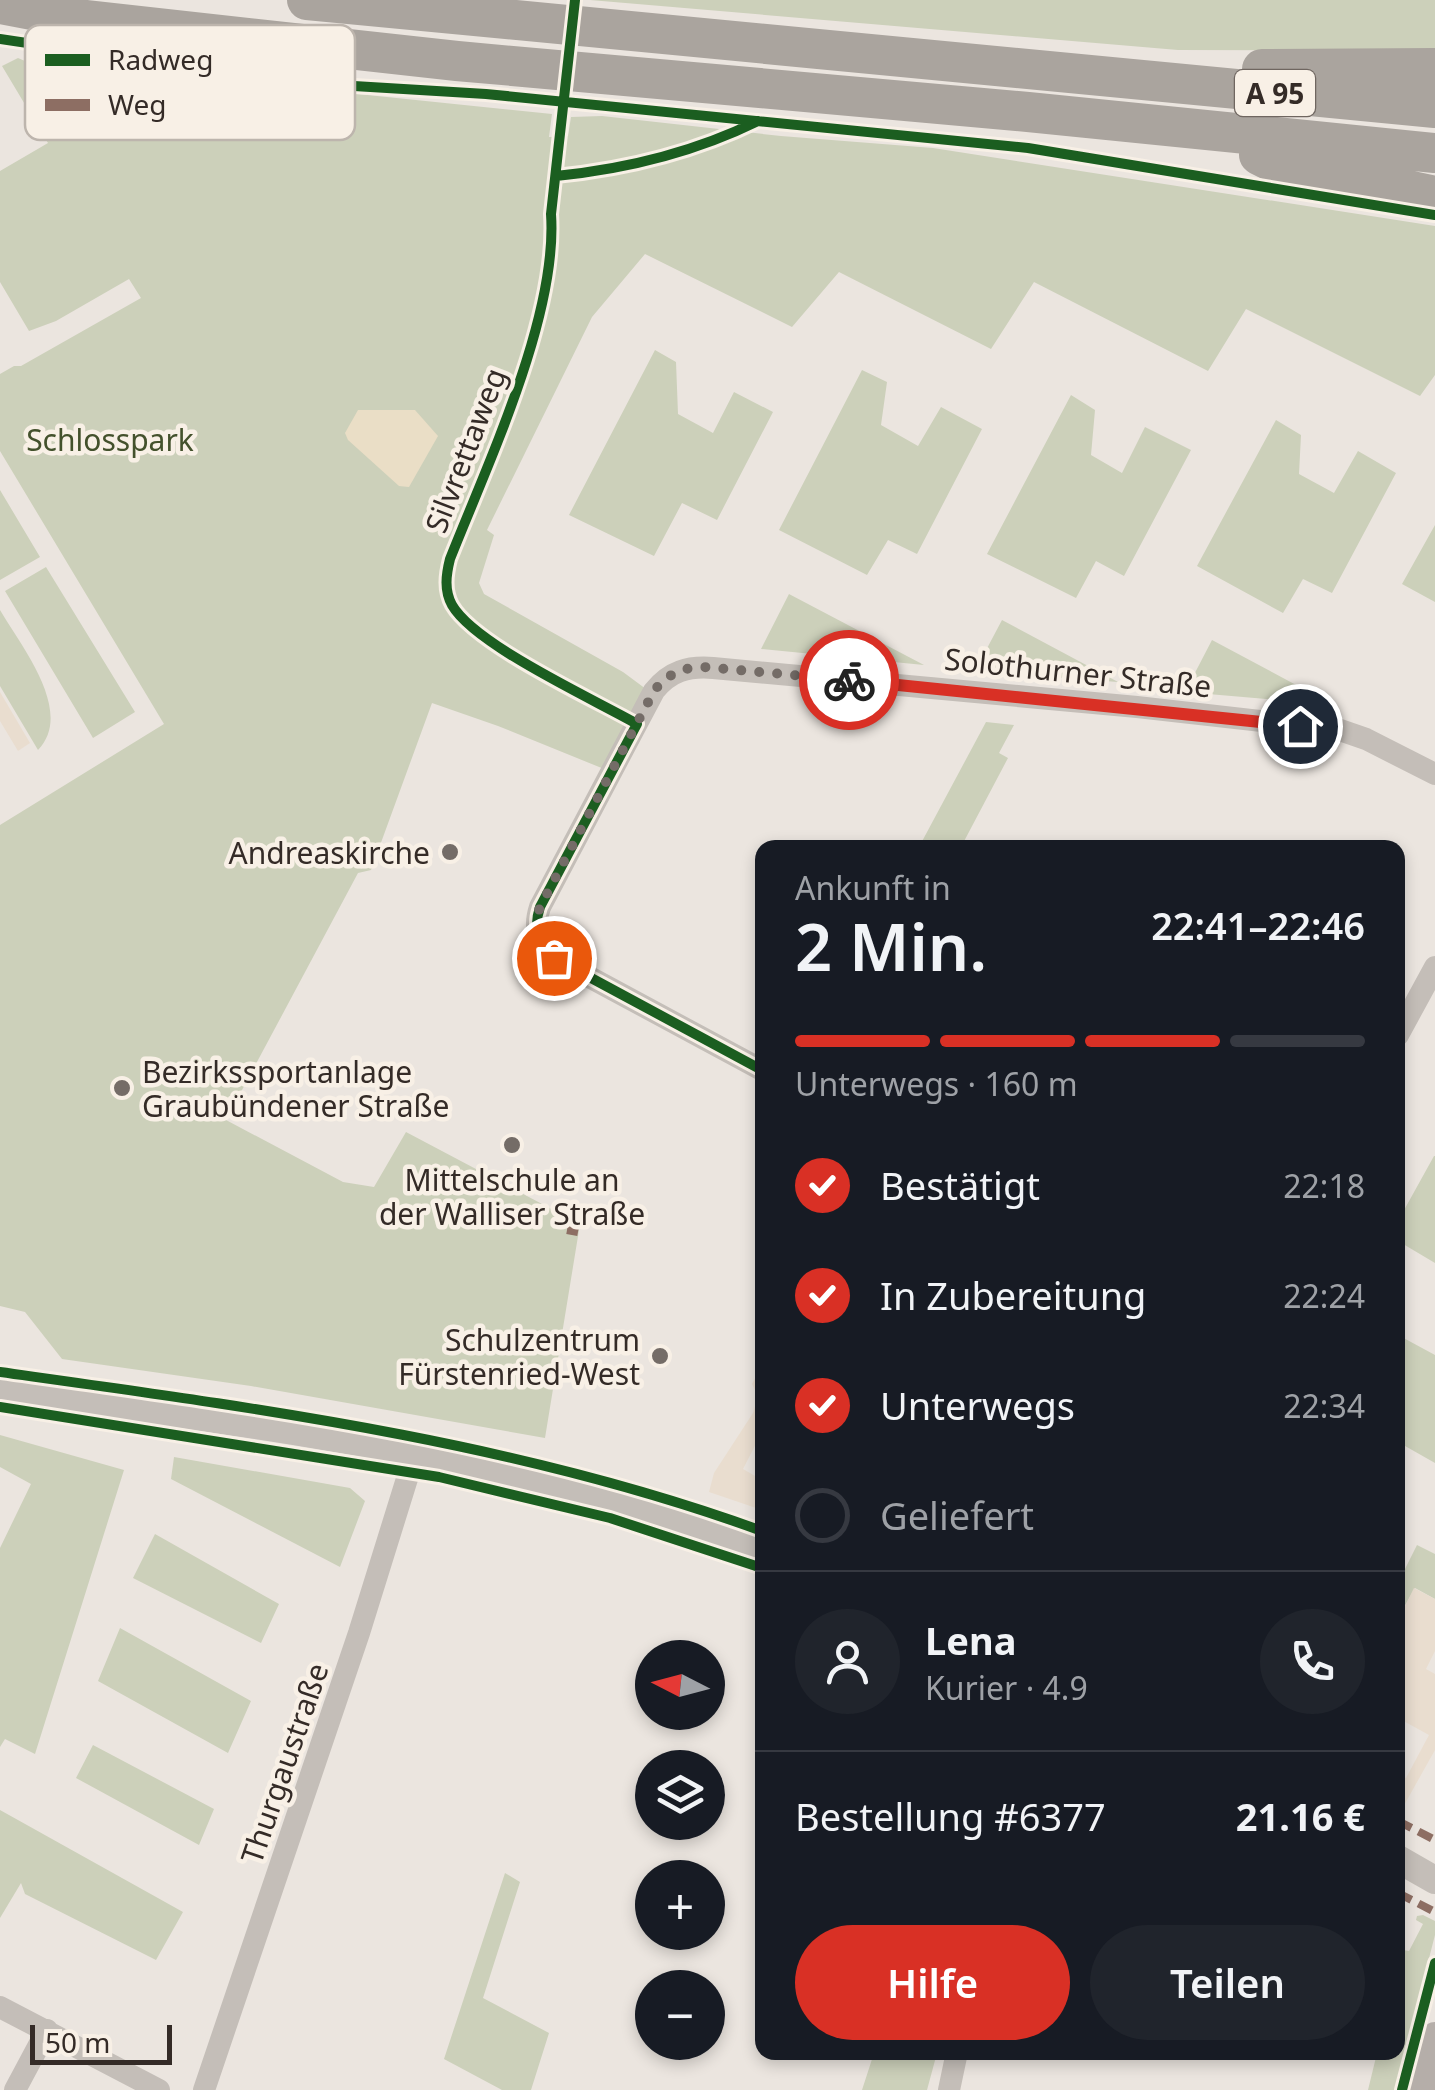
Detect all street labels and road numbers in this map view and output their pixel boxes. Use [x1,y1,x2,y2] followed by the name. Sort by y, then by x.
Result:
[1235,70,1315,116] road number: A 95
[415,362,515,538] street label: Silvrettaweg
[942,638,1214,706] street label: Solothurner Straße
[231,1657,337,1869] street label: Thurgaustraße

